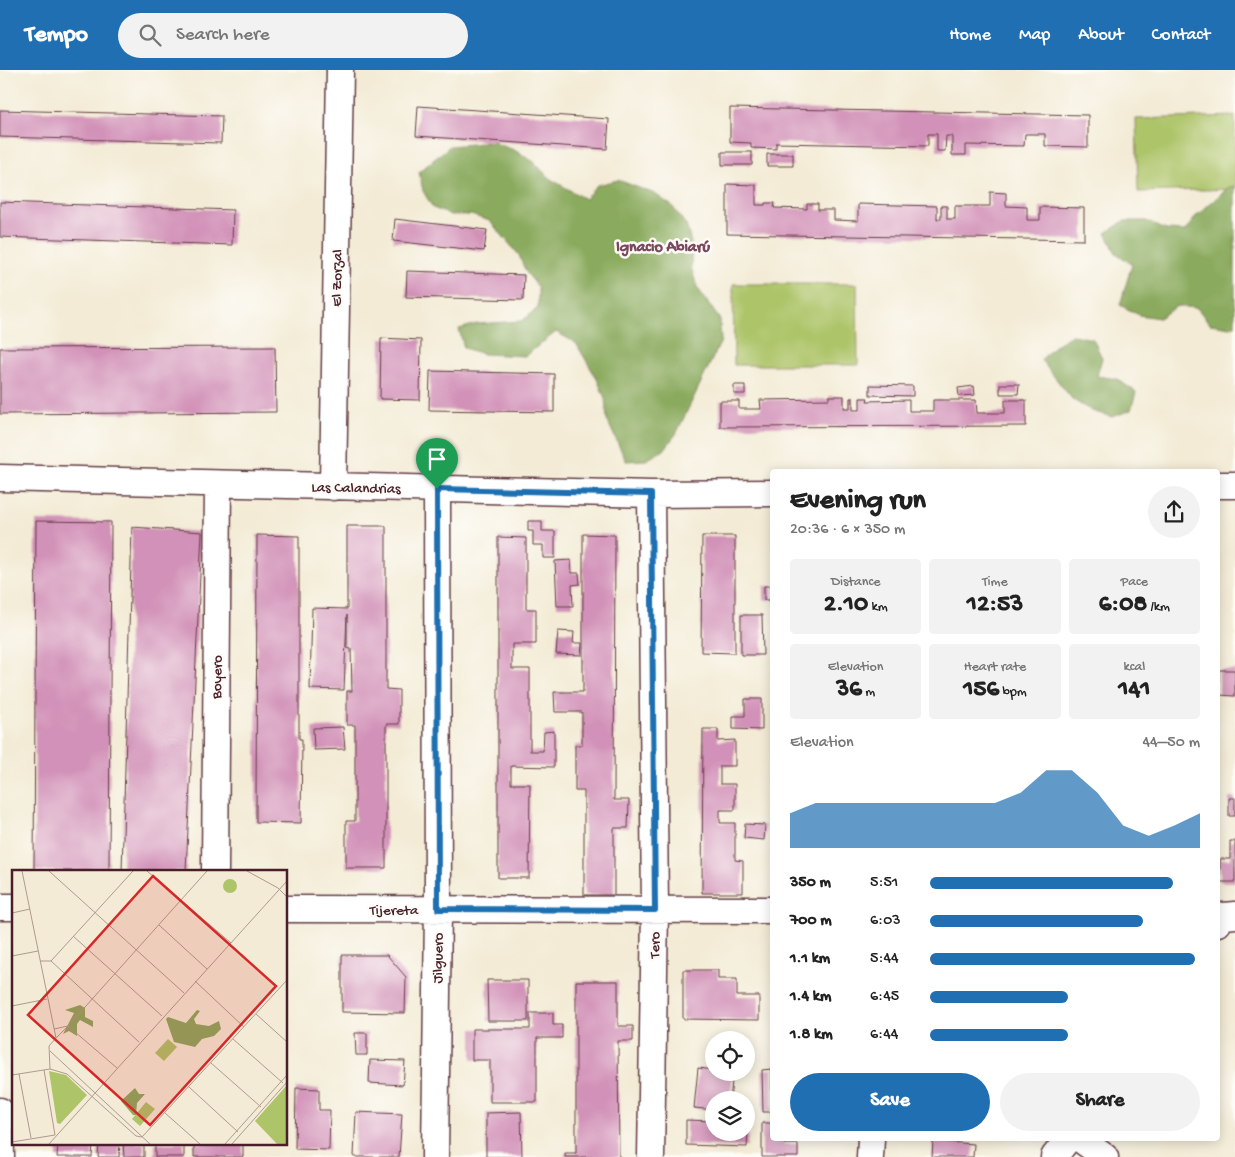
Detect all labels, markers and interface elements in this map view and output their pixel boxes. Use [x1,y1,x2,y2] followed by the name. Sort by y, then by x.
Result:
[118,13,468,58] search box
[25,21,88,50] text: Tempo
[136,21,164,49] icon: search
[176,24,270,47] text: Search here
[949,25,991,46] text: Home
[1019,25,1050,46] text: Map
[1078,25,1124,46] text: About
[1152,25,1210,46] text: Contact
[616,239,710,258] district label: Ignacio Abiarú
[329,249,347,307] street label: El Zorzal
[416,438,458,489] pin
[423,445,451,473] icon: arrive
[311,479,401,499] street label: Las Calandrias
[790,485,926,518] text: Evening run
[1148,486,1200,538] button: share
[790,521,905,540] text: 20:36 · 6 × 350 m
[831,574,880,591] text: Distance
[982,574,1008,591] text: Time
[1121,574,1148,591] text: Pace
[824,591,868,620] text: 2.10
[967,591,1023,620] text: 12:53
[1099,591,1147,620] text: 6:08
[868,599,888,616] text: km
[1147,599,1170,616] text: /km
[209,655,227,700] street label: Boyero
[828,659,883,676] text: Elevation
[964,659,1026,676] text: Heart rate
[1123,659,1145,676] text: kcal
[836,676,862,705] text: 36
[963,676,999,705] text: 156
[1118,676,1150,705] text: 141
[862,684,875,701] text: m
[999,684,1027,701] text: bpm
[790,734,854,753] text: Elevation
[1142,734,1200,753] text: 44–50 m
[12,870,288,1144] inset map
[790,874,831,893] text: 350 m
[870,874,898,893] text: 5:51
[369,902,419,920] street label: Tijereta
[790,912,832,931] text: 700 m
[870,912,901,931] text: 6:03
[647,931,665,959] street label: Tero
[430,932,448,984] street label: Jilguero
[790,950,830,969] text: 1.1 km
[870,950,899,969] text: 5:44
[790,988,831,1007] text: 1.4 km
[870,988,899,1007] text: 6:45
[790,1026,833,1045] text: 1.8 km
[870,1026,898,1045] text: 6:44
[705,1031,755,1141] map controls
[705,1031,755,1081] button: locate
[790,1073,990,1131] button: Save
[1000,1073,1200,1131] button: Share
[705,1091,755,1141] button: layers

